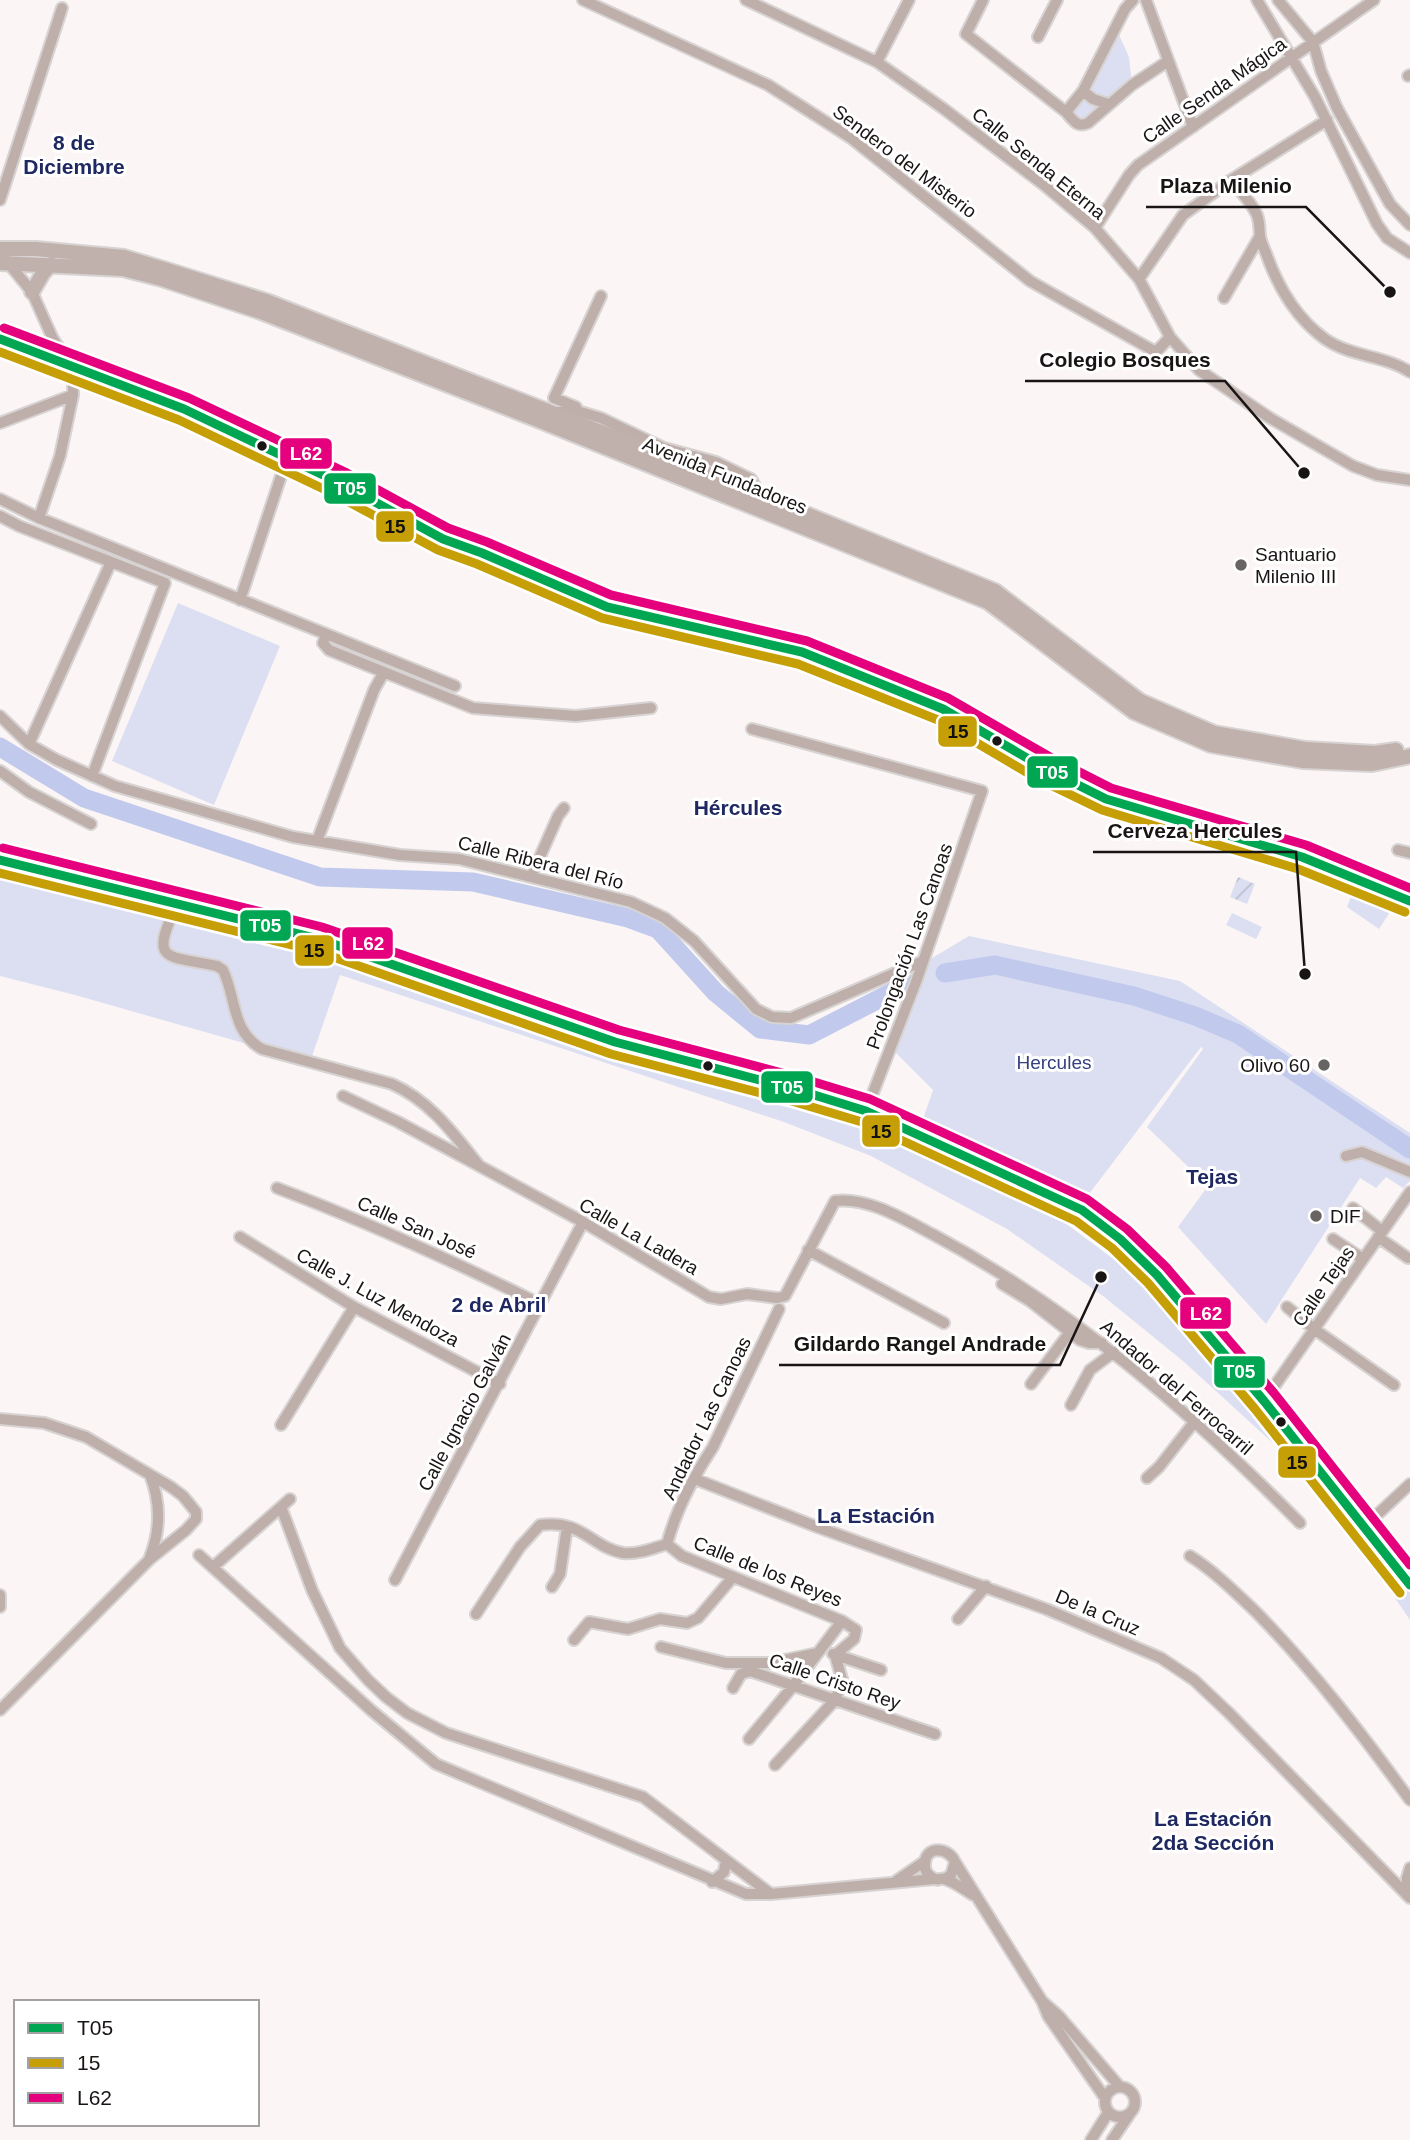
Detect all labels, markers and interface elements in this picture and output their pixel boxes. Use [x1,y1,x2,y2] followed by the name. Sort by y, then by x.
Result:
[1139,33,1290,148] street label: Calle Senda Mágica
[829,101,981,222] street label: Sendero del Misterio
[968,103,1110,224] street label: Calle Senda Eterna
[23,131,125,178] district label: 8 de Diciembre
[1146,165,1306,207] callout: Plaza Milenio
[1160,174,1292,197] text: Plaza Milenio
[1025,339,1225,381] callout: Colegio Bosques
[1039,348,1211,371] text: Colegio Bosques
[640,433,810,518] street label: Avenida Fundadores
[279,437,333,470] line badge: L62
[255,439,269,453] unlabelled marker
[290,443,322,464] text: L62
[323,472,377,505] line badge: T05
[334,478,367,499] text: T05
[375,510,415,543] line badge: 15
[384,516,406,537] text: 15
[1255,544,1336,587] place label: Santuario Milenio III
[1233,557,1249,573] marker: Santuario Milenio III
[937,715,978,748] line badge: 15
[947,721,969,742] text: 15
[990,734,1004,748] unlabelled marker
[1026,755,1079,789] line badge: T05
[1036,762,1069,783] text: T05
[694,796,782,819] district label: Hércules
[1093,810,1296,852] callout: Cerveza Hercules
[1107,819,1283,842] text: Cerveza Hercules
[456,832,626,893] street label: Calle Ribera del Río
[862,840,957,1052] street label: Prolongación Las Canoas
[239,909,292,942] line badge: T05
[249,915,282,936] text: T05
[341,926,394,960] line badge: L62
[352,933,384,954] text: L62
[294,934,335,967] line badge: 15
[303,940,325,961] text: 15
[1017,1052,1091,1073] park label: Hercules
[1240,1055,1310,1076] place label: Olivo 60
[1316,1057,1332,1073] marker: Olivo 60
[701,1059,715,1073] unlabelled marker
[760,1070,814,1104] line badge: T05
[771,1077,804,1098] text: T05
[861,1114,901,1148] line badge: 15
[870,1121,892,1142] text: 15
[1186,1165,1238,1188] district label: Tejas
[354,1192,479,1263] street label: Calle San José
[575,1194,702,1279] street label: Calle La Ladera
[1330,1206,1361,1227] place label: DIF
[1308,1208,1324,1224] marker: DIF
[1288,1242,1359,1330] street label: Calle Tejas
[293,1244,463,1351] street label: Calle J. Luz Mendoza
[452,1293,546,1316] district label: 2 de Abril
[1179,1296,1232,1330] line badge: L62
[1190,1303,1222,1324] text: L62
[1096,1316,1257,1459] street label: Andador del Ferrocarril
[779,1323,1060,1365] callout: Gildardo Rangel Andrade
[414,1330,515,1495] street label: Calle Ignacio Galván
[794,1332,1046,1355] text: Gildardo Rangel Andrade
[658,1333,755,1503] street label: Andador Las Canoas
[1213,1355,1266,1389] line badge: T05
[1223,1361,1256,1382] text: T05
[1274,1415,1288,1429] unlabelled marker
[1277,1445,1317,1479] line badge: 15
[1286,1452,1308,1473] text: 15
[817,1504,935,1527] district label: La Estación
[690,1532,845,1611] street label: Calle de los Reyes
[1052,1585,1143,1640] street label: De la Cruz
[767,1649,904,1714] street label: Calle Cristo Rey
[1152,1807,1274,1854] district label: La Estación 2da Sección
[14,2000,259,2126] legend
[77,2016,113,2039] text: T05
[77,2051,100,2074] text: 15
[77,2086,112,2109] text: L62

